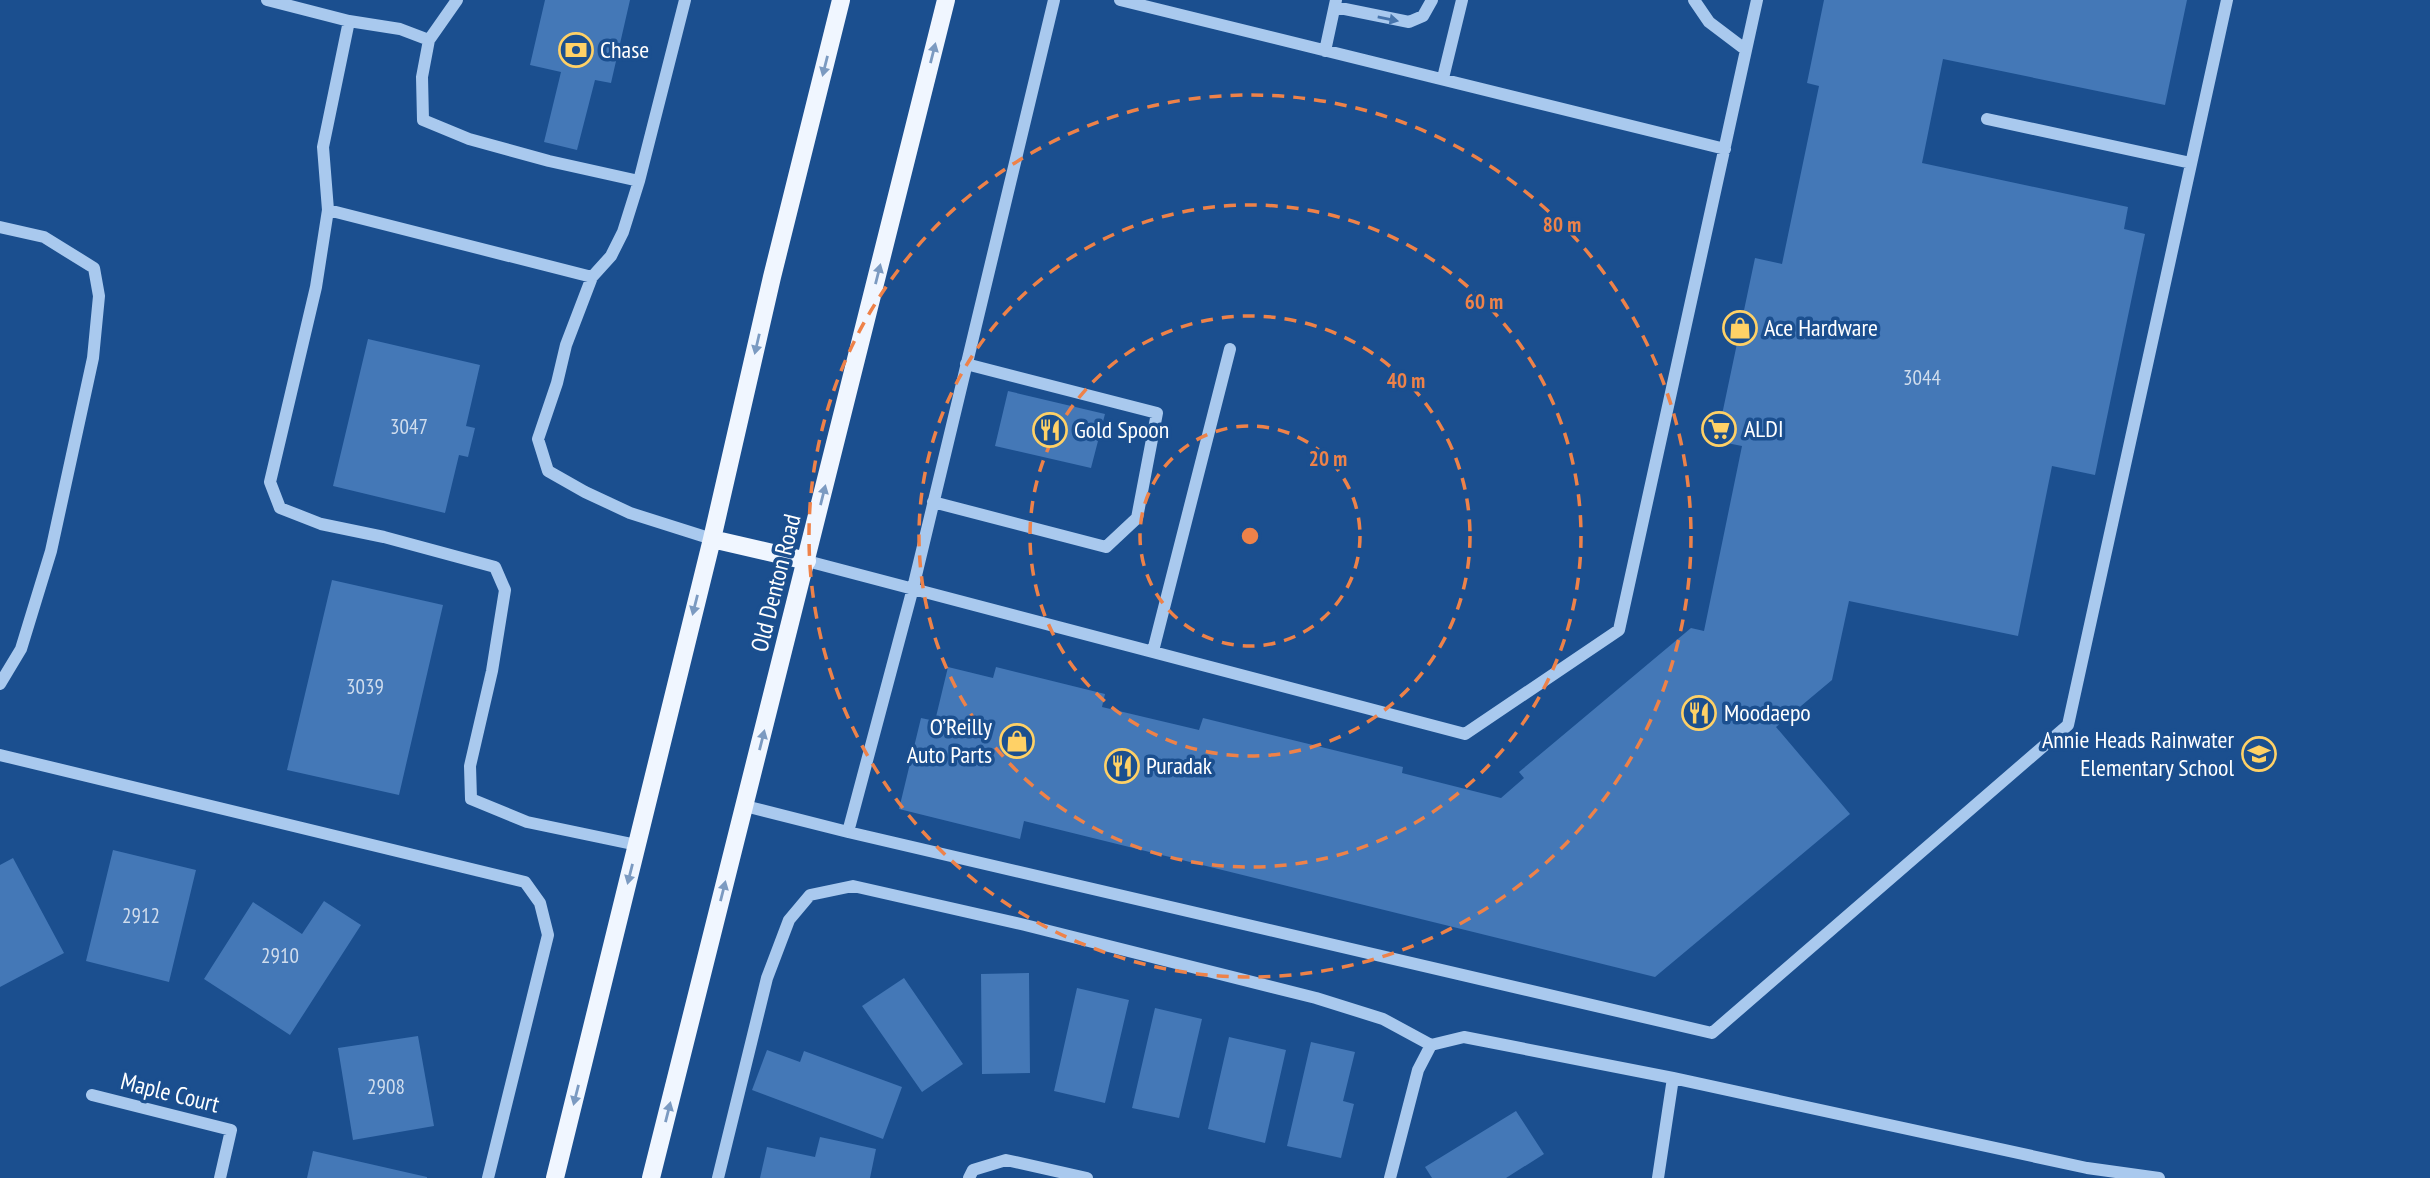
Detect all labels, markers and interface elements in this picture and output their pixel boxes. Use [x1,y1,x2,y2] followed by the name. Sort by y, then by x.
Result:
[1377,14,1399,25] one-way arrow
[557,31,595,69] bank icon: Chase
[600,34,649,65] place label: Chase
[928,42,939,64] one-way arrow
[819,55,830,77] one-way arrow
[1543,211,1581,238] text: 80 m
[873,263,884,285] one-way arrow
[1465,288,1503,315] text: 60 m
[1721,309,1759,347] shop icon: Ace Hardware
[1764,312,1878,343] place label: Ace Hardware
[751,333,762,355] one-way arrow
[1903,364,1941,391] house number: 3044
[1387,367,1425,394] text: 40 m
[1700,410,1738,448] supermarket icon: ALDI
[1031,411,1069,449] restaurant icon: Gold Spoon
[390,413,428,440] house number: 3047
[1744,413,1784,444] place label: ALDI
[1074,414,1169,445] place label: Gold Spoon
[1309,445,1347,472] text: 20 m
[818,483,829,505] one-way arrow
[743,511,808,655] street label: Old Denton Road
[1238,524,1262,548] centre of rings
[689,594,700,616] one-way arrow
[346,673,384,700] house number: 3039
[1680,694,1718,732] restaurant icon: Moodaepo
[1724,697,1811,728] place label: Moodaepo
[907,711,992,770] place label: O’Reilly Auto Parts
[998,722,1036,760] shop icon: O’Reilly Auto Parts
[2042,724,2234,783] place label: Annie Heads Rainwater Elementary School
[757,729,768,751] one-way arrow
[2240,735,2278,773] school or university icon: Annie Heads Rainwater Elementary School
[1103,747,1141,785] restaurant icon: Puradak
[1146,750,1213,781] place label: Puradak
[624,863,635,885] one-way arrow
[718,880,729,902] one-way arrow
[122,902,160,929] house number: 2912
[261,942,299,969] house number: 2910
[117,1065,223,1120] street label: Maple Court
[367,1073,405,1100] house number: 2908
[570,1084,581,1106] one-way arrow
[663,1101,674,1123] one-way arrow

